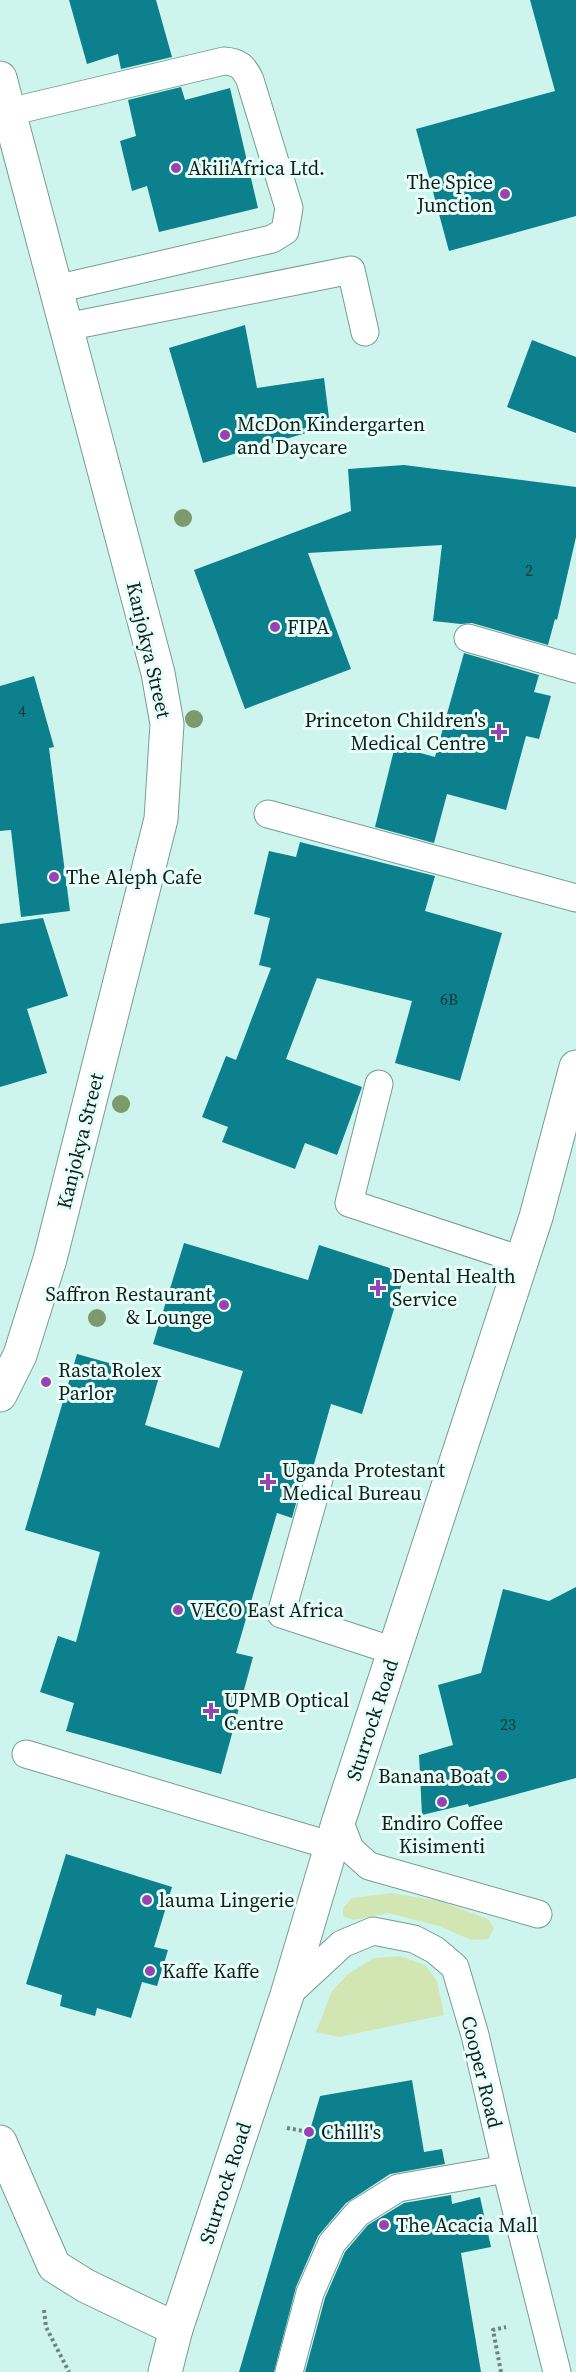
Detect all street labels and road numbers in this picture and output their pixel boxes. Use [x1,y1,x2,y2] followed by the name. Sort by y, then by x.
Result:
[120,579,178,721] street label: Kanjokya Street
[50,1070,111,1212] street label: Kanjokya Street
[339,1655,405,1784] street label: Sturrock Road
[455,2013,510,2132] street label: Cooper Road
[192,2118,258,2247] street label: Sturrock Road

